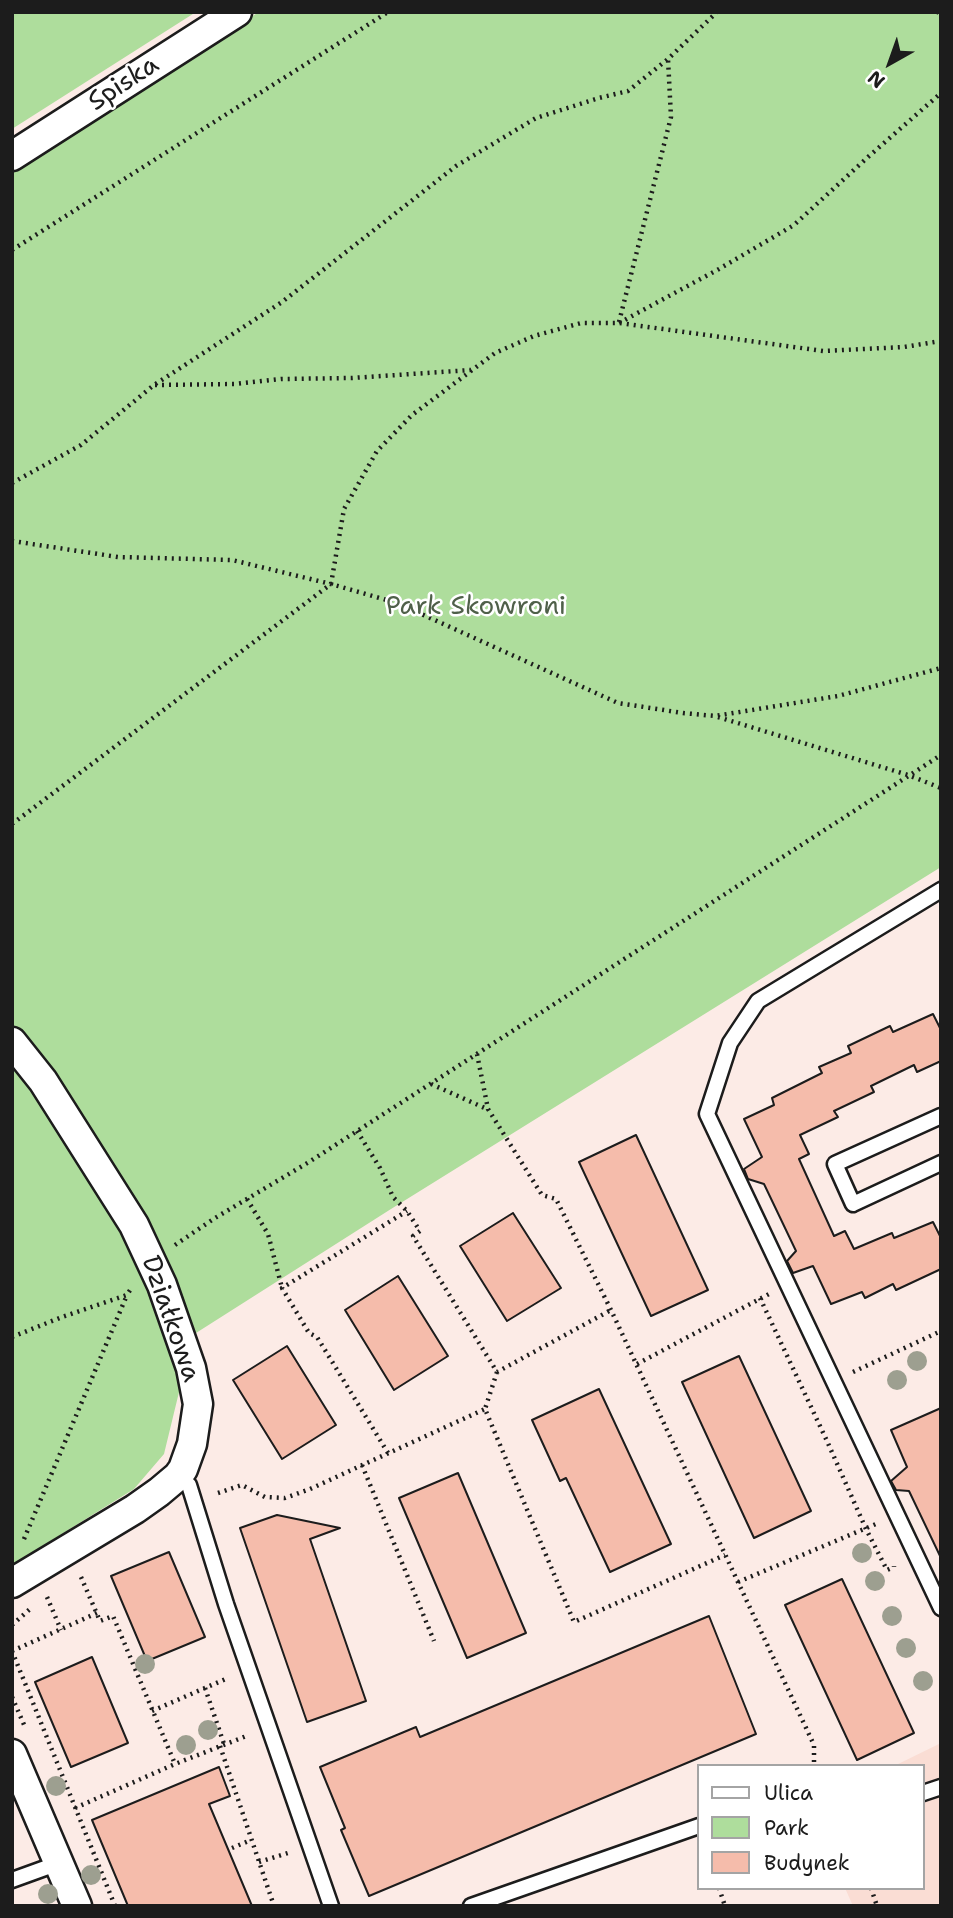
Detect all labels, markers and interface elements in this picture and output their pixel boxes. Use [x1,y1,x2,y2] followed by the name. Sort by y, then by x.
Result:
[855,28,925,98] north arrow
[83,50,165,118] street label: Spiska
[862,65,890,94] text: N
[386,591,566,623] park label: Park Skowroni
[134,1252,206,1386] street label: Działkowa
[698,1764,925,1890] legend
[764,1779,813,1807] text: Ulica
[764,1814,809,1842] text: Park
[764,1849,850,1877] text: Budynek

